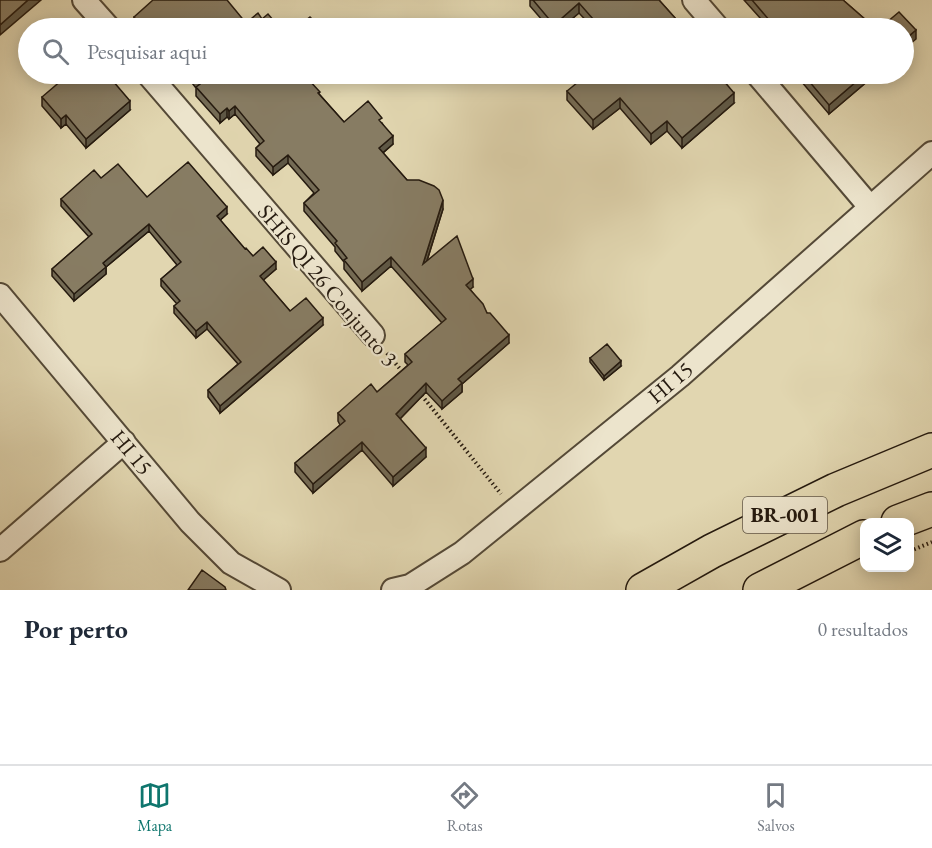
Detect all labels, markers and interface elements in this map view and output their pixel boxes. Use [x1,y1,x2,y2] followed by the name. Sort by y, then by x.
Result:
[18,18,914,84] search box
[39,35,72,68] icon: search
[87,37,207,66] text: Pesquisar aqui
[251,198,404,373] street label: SHIS QI 26 Conjunto 3
[642,355,699,410] street label: HI 15
[104,424,159,481] street label: HI 15
[743,497,827,533] road number: BR-001
[860,518,914,572] map controls
[860,518,914,572] button: layers
[24,612,128,646] text: Por perto
[817,616,908,642] text: 0 resultados
[137,779,172,836] tab: Mapa
[447,779,483,836] tab: Rotas
[757,779,795,836] tab: Salvos

